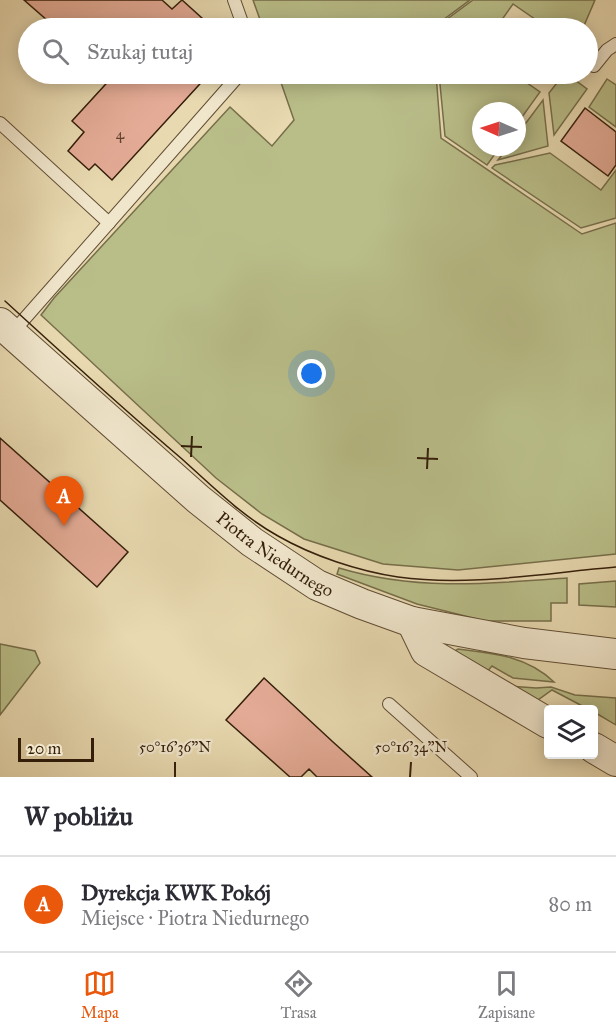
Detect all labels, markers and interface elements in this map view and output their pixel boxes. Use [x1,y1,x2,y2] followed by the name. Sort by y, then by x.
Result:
[18,18,598,84] search box
[39,35,72,68] icon: search
[87,38,193,65] text: Szukaj tutaj
[472,102,526,156] north arrow
[116,125,125,143] house number: 4
[297,359,326,388] your location
[44,476,84,526] pin: A
[212,507,337,602] street label: Piotra Niedurnego
[544,705,598,759] map controls
[544,705,598,759] button: layers
[18,735,94,762] scale bar
[139,738,211,756] text: 50°16'36"N
[375,738,448,756] text: 50°16'34"N
[27,739,61,758] text: 20 m
[24,800,133,832] text: W pobliżu
[81,879,271,906] text: Dyrekcja KWK Pokój
[37,892,50,916] text: A
[549,892,592,916] text: 80 m
[81,906,309,930] text: Miejsce · Piotra Niedurnego
[81,967,119,1022] tab: Mapa
[281,967,316,1022] tab: Trasa
[478,967,535,1022] tab: Zapisane

